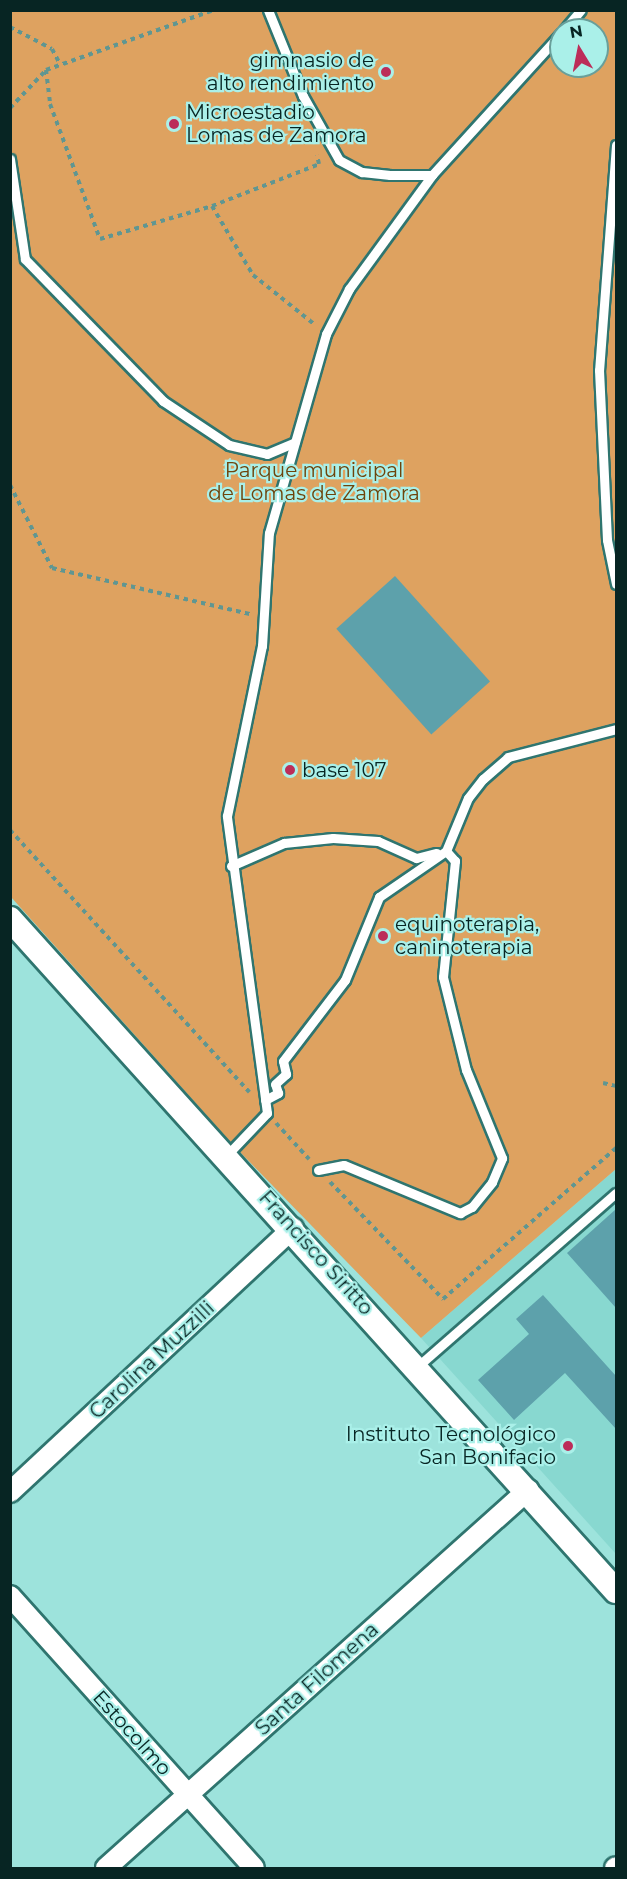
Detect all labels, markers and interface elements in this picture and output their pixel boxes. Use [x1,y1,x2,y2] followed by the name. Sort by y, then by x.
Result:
[549,18,609,78] north arrow
[568,21,584,42] text: N
[207,48,374,95] place label: gimnasio de alto rendimiento
[379,65,393,79] marker: gimnasio de alto rendimiento
[186,100,367,147] place label: Microestadio Lomas de Zamora
[167,117,181,131] marker: Microestadio Lomas de Zamora
[208,458,420,505] park label: Parque municipal de Lomas de Zamora
[302,758,386,782] place label: base 107
[283,763,297,777] marker: base 107
[395,912,539,959] place label: equinoterapia, caninoterapia
[376,929,390,943] marker: equinoterapia, caninoterapia
[254,1186,378,1320] street label: Francisco Siritto
[85,1296,219,1424] street label: Carolina Muzzilli
[346,1422,556,1469] place label: Instituto Tecnológico San Bonifacio
[561,1439,575,1453] marker: Instituto Tecnológico San Bonifacio
[251,1618,383,1740] street label: Santa Filomena
[88,1686,176,1780] street label: Estocolmo

